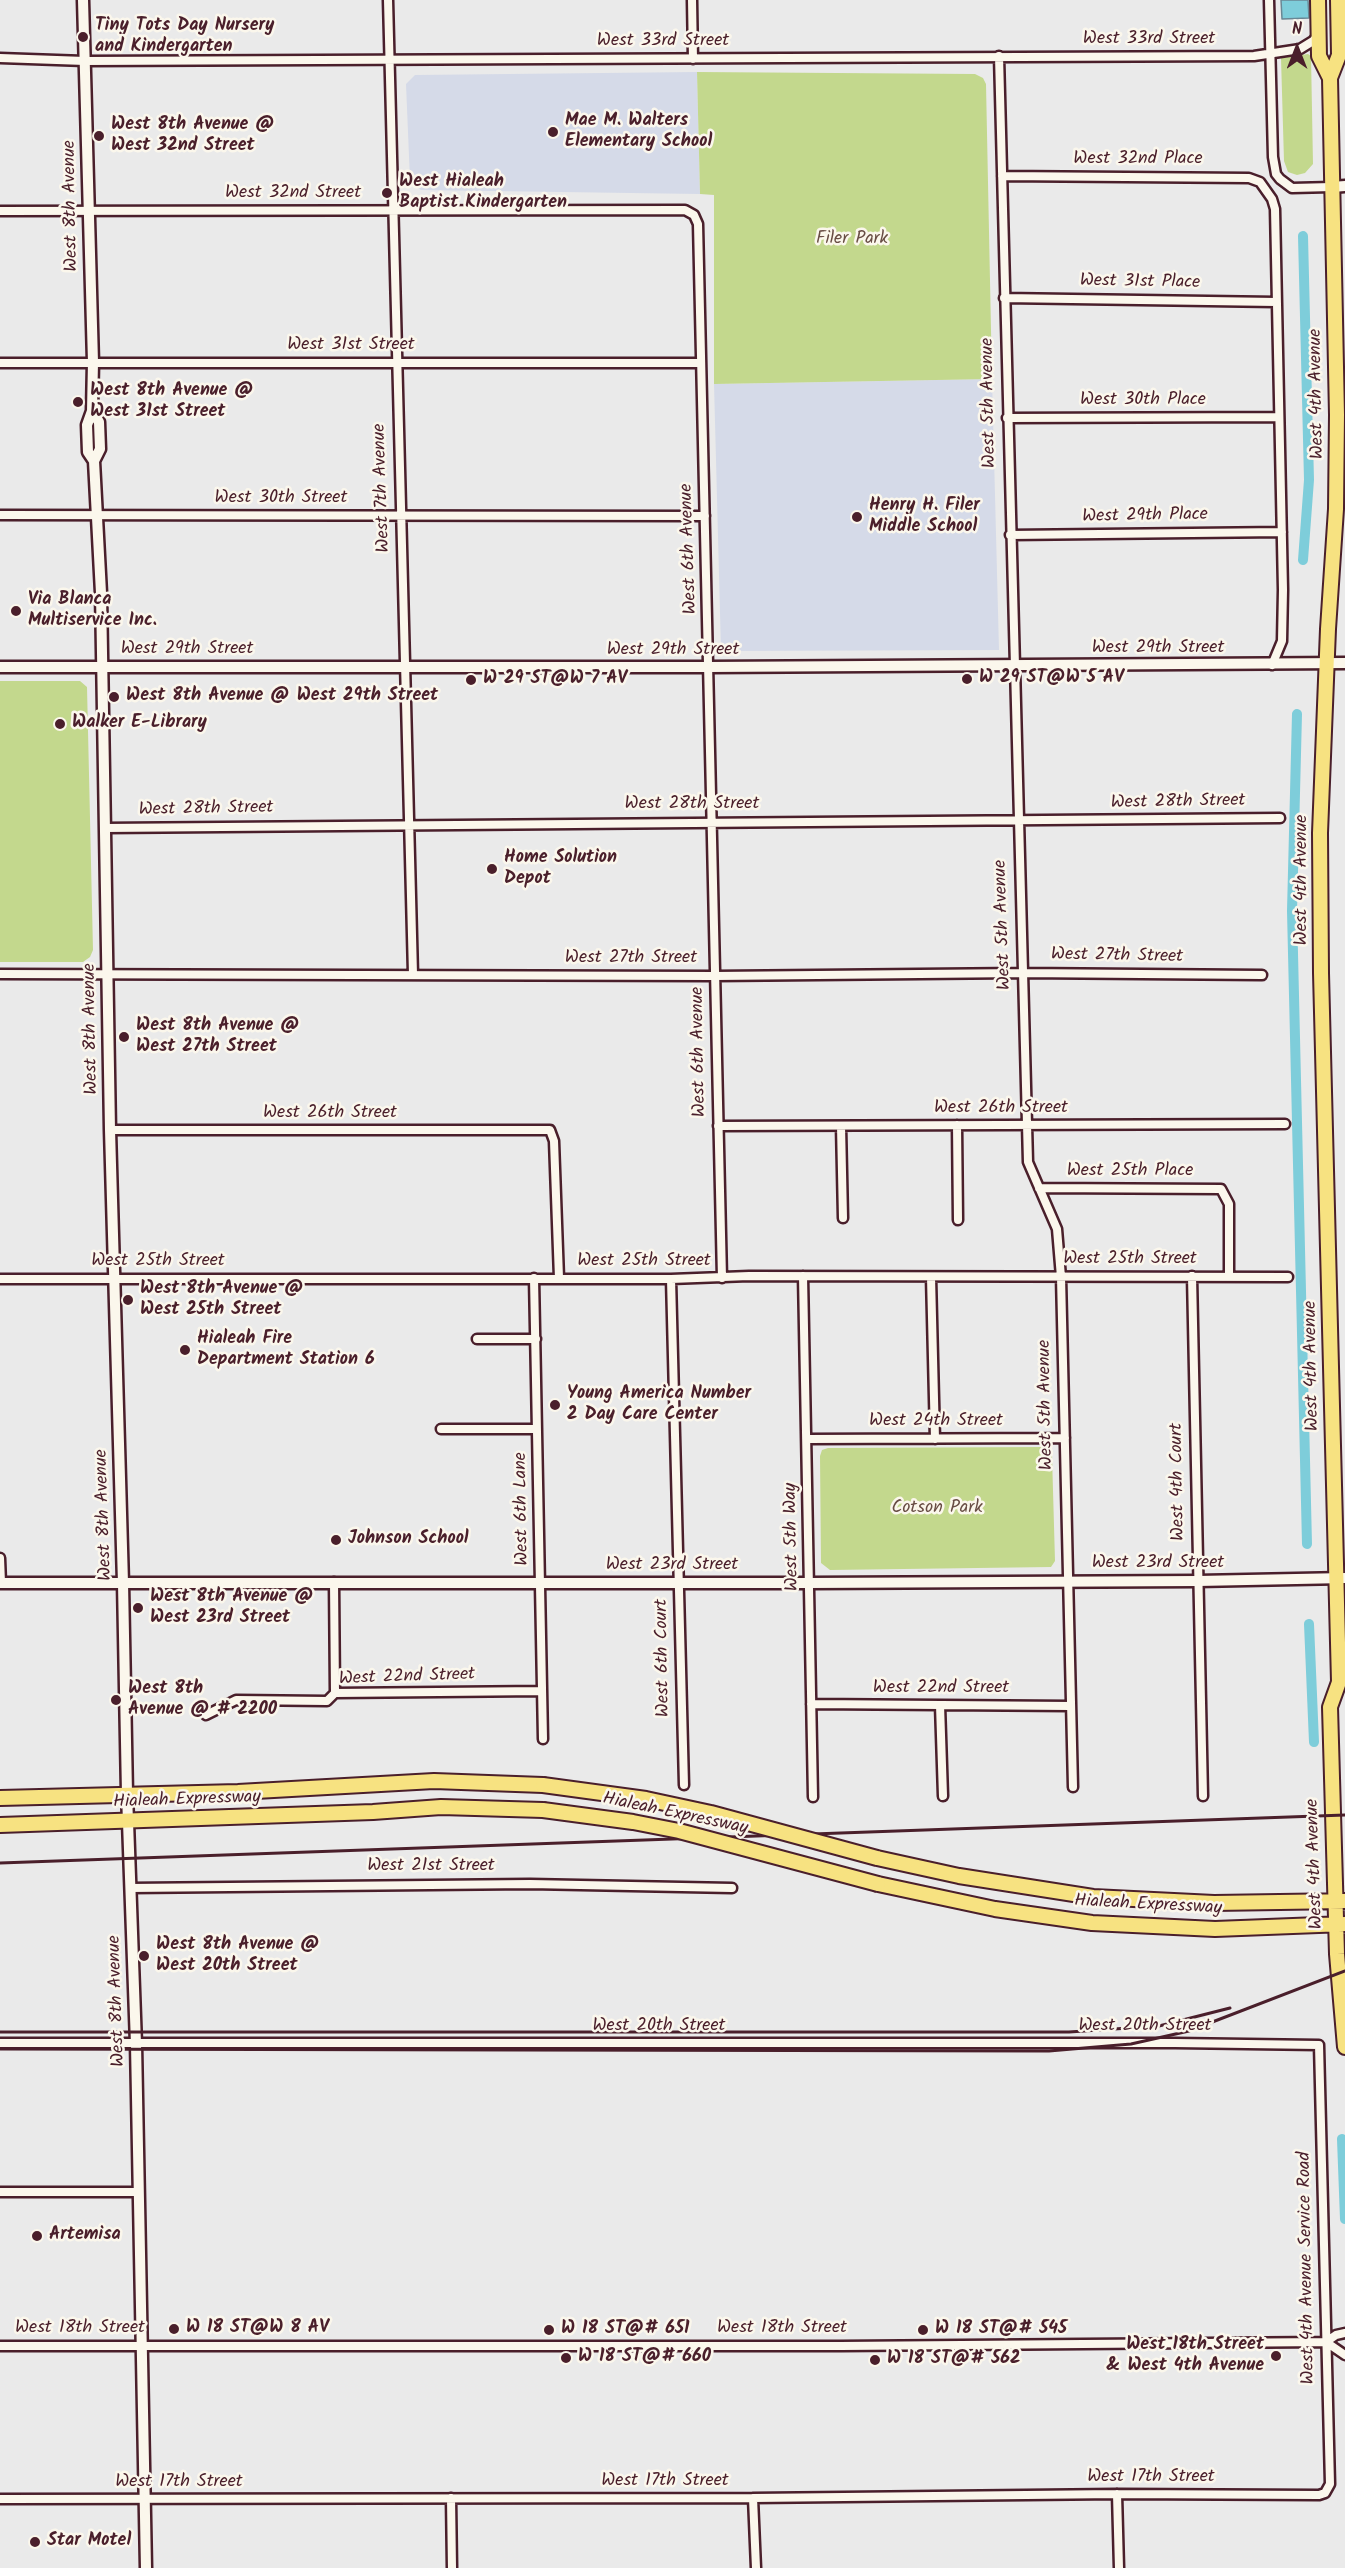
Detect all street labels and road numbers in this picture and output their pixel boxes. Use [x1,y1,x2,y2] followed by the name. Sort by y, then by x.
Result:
[1083,29,1215,51] street label: West 33rd Street
[597,31,729,53] street label: West 33rd Street
[60,140,84,272] street label: West 8th Avenue
[1073,149,1203,171] street label: West 32nd Place
[225,183,361,205] street label: West 32nd Street
[1080,271,1200,295] street label: West 31st Place
[1306,328,1330,460] street label: West 4th Avenue
[287,335,415,357] street label: West 31st Street
[978,338,1002,468] street label: West 5th Avenue
[1080,390,1206,412] street label: West 30th Place
[370,423,396,553] street label: West 7th Avenue
[677,483,703,615] street label: West 6th Avenue
[215,488,347,510] street label: West 30th Street
[1082,505,1208,529] street label: West 29th Place
[1092,638,1224,660] street label: West 29th Street
[121,639,253,661] street label: West 29th Street
[607,640,739,662] street label: West 29th Street
[1110,791,1246,815] street label: West 28th Street
[625,794,759,816] street label: West 28th Street
[138,798,274,822] street label: West 28th Street
[1292,815,1314,945] street label: West 4th Avenue
[991,859,1017,991] street label: West 5th Avenue
[1051,945,1183,969] street label: West 27th Street
[565,948,697,970] street label: West 27th Street
[80,963,104,1095] street label: West 8th Avenue
[688,986,712,1118] street label: West 6th Avenue
[934,1098,1068,1120] street label: West 26th Street
[263,1103,397,1125] street label: West 26th Street
[1067,1161,1193,1183] street label: West 25th Place
[1063,1249,1197,1271] street label: West 25th Street
[91,1251,225,1273] street label: West 25th Street
[577,1251,711,1273] street label: West 25th Street
[1301,1300,1325,1432] street label: West 4th Avenue
[1035,1340,1059,1470] street label: West 5th Avenue
[869,1411,1003,1433] street label: West 24th Street
[1167,1423,1191,1541] street label: West 4th Court
[92,1449,118,1581] street label: West 8th Avenue
[511,1452,535,1566] street label: West 6th Lane
[781,1483,805,1591] street label: West 5th Way
[1092,1553,1224,1575] street label: West 23rd Street
[606,1555,738,1577] street label: West 23rd Street
[652,1599,676,1717] street label: West 6th Court
[338,1665,476,1691] street label: West 22nd Street
[873,1678,1009,1700] street label: West 22nd Street
[113,1788,261,1814] street label: Hialeah Expressway
[600,1789,750,1841] street label: Hialeah Expressway
[1303,1798,1329,1930] street label: West 4th Avenue
[367,1856,495,1878] street label: West 21st Street
[1074,1891,1222,1921] street label: Hialeah Expressway
[105,1935,131,2067] street label: West 8th Avenue
[593,2016,725,2038] street label: West 20th Street
[1079,2016,1211,2038] street label: West 20th Street
[1295,2151,1321,2385] street label: West 4th Avenue Service Road
[15,2318,145,2340] street label: West 18th Street
[717,2318,847,2340] street label: West 18th Street
[1087,2467,1215,2489] street label: West 17th Street
[601,2471,729,2493] street label: West 17th Street
[115,2472,243,2494] street label: West 17th Street

